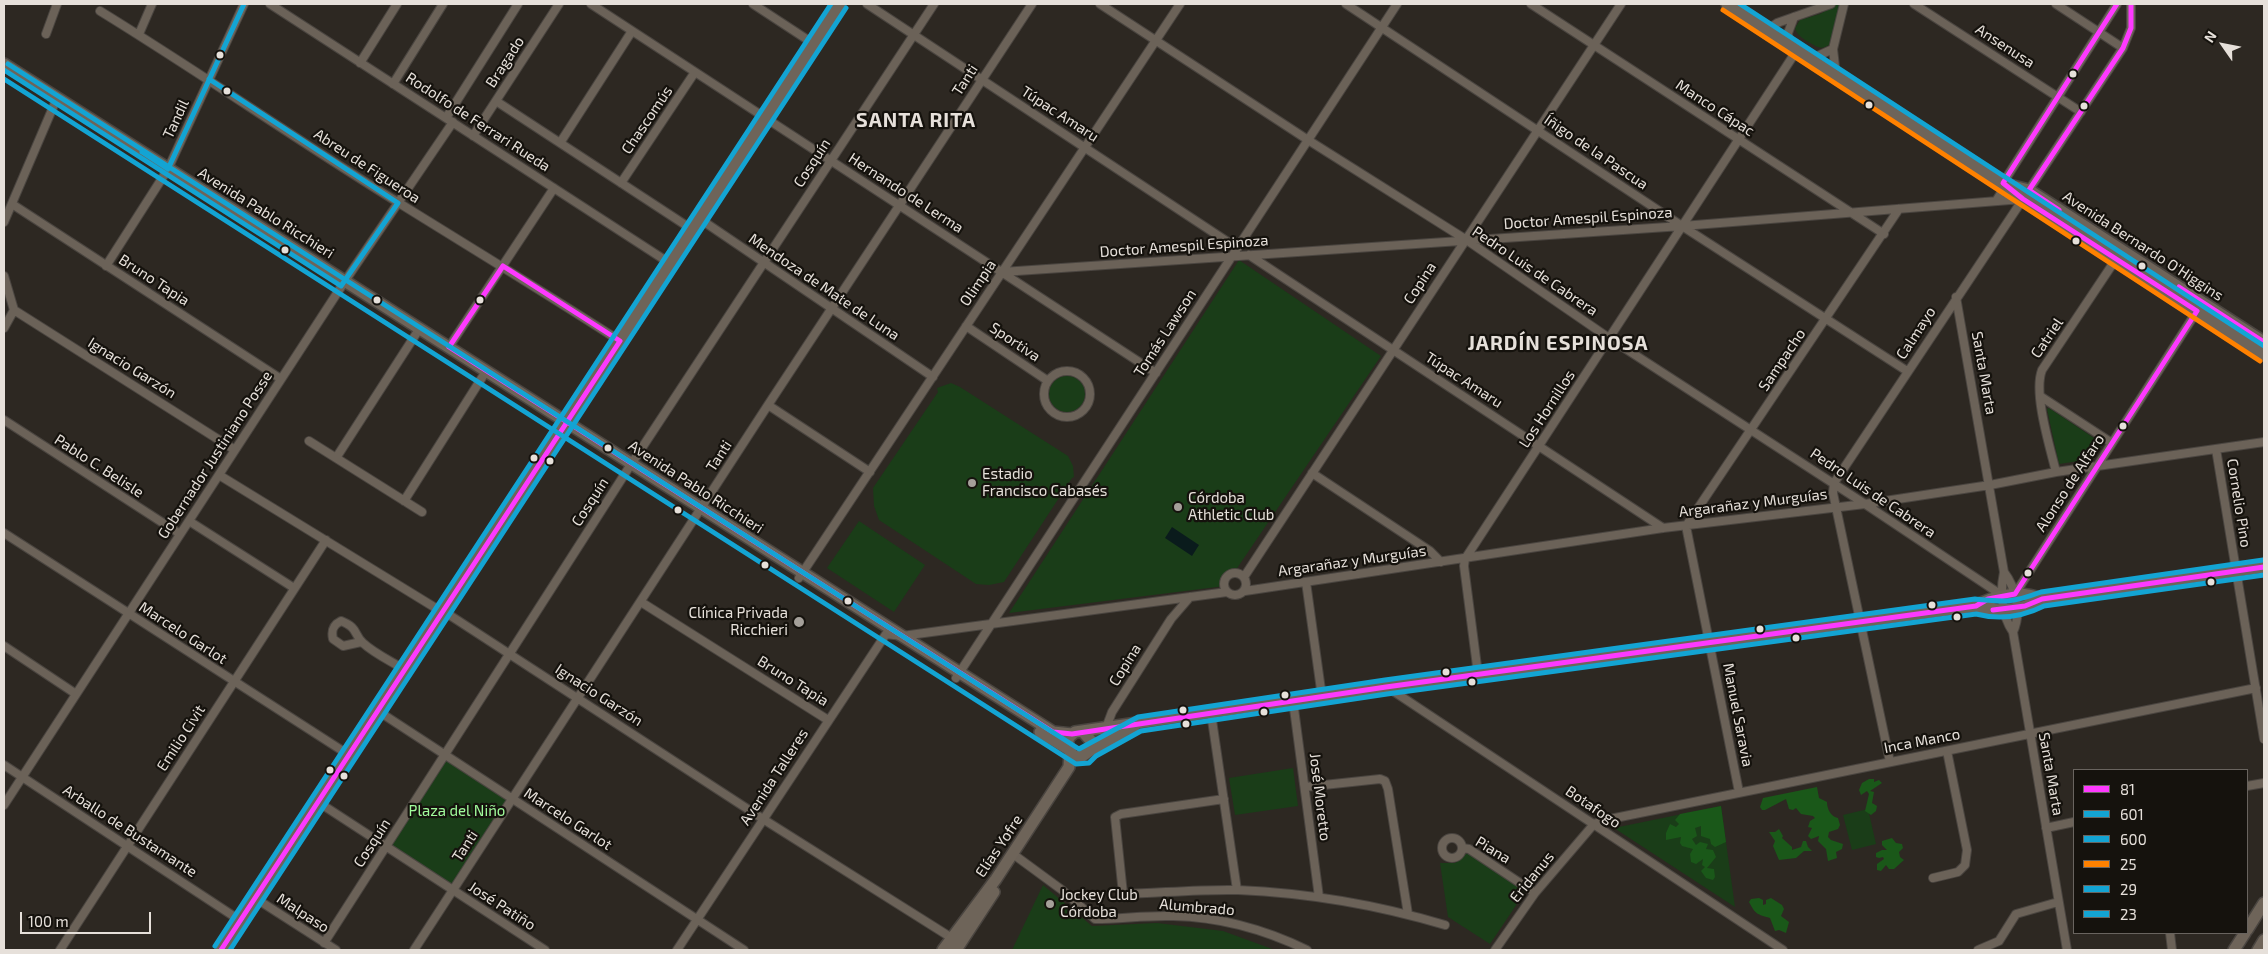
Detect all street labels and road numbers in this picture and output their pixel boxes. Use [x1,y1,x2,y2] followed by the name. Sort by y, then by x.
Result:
[1972,20,2038,72] street label: Ansenusa
[482,33,528,91] street label: Bragado
[948,61,982,99] street label: Tanti
[402,69,554,175] street label: Rodolfo de Ferrari Rueda
[1672,76,1758,140] street label: Manco Cápac
[1018,82,1102,146] street label: Túpac Amaru
[618,83,676,157] street label: Chascomús
[159,97,193,141] street label: Tandil
[1541,111,1651,193] street label: Íñigo de la Pascua
[311,125,423,207] street label: Abreu de Figueroa
[790,135,834,191] street label: Cosquín
[845,149,967,237] street label: Hernando de Lerma
[195,164,337,262] street label: Avenida Pablo Ricchieri
[2059,187,2227,305] street label: Avenida Bernardo O'Higgins
[1503,203,1673,233] street label: Doctor Amespil Espinoza
[1469,222,1601,320] street label: Pedro Luis de Cabrera
[745,230,903,344] street label: Mendoza de Mate de Luna
[1099,231,1269,261] street label: Doctor Amespil Espinoza
[115,250,193,310] street label: Bruno Tapia
[956,256,1000,310] street label: Olimpia
[1400,259,1440,307] street label: Copina
[1130,286,1200,380] street label: Tomás Lawson
[1892,303,1940,363] street label: Calmayo
[2027,314,2067,362] street label: Catriel
[986,319,1044,365] street label: Sportiva
[1755,325,1809,395] street label: Sampacho
[1968,330,2000,416] street label: Santa Marta
[85,334,179,402] street label: Ignacio Garzón
[1422,348,1506,412] street label: Túpac Amaru
[1515,367,1579,451] street label: Los Hornillos
[154,368,276,542] street label: Gobernador Justiniano Posse
[51,430,147,502] street label: Pablo C. Belisle
[2032,431,2108,535] street label: Alonso de Alfaro
[625,437,767,537] street label: Avenida Pablo Ricchieri
[702,437,736,475] street label: Tanti
[1807,444,1939,542] street label: Pedro Luis de Cabrera
[2223,457,2255,549] street label: Cornelio Pino
[568,474,612,530] street label: Cosquín
[1678,485,1828,521] street label: Argarañaz y Murguías
[1277,542,1427,580] street label: Argarañaz y Murguías
[136,598,230,668] street label: Marcelo Garlot
[1105,641,1145,689] street label: Copina
[754,652,832,710] street label: Bruno Tapia
[552,660,646,730] street label: Ignacio Garzón
[1719,662,1757,768] street label: Manuel Saravia
[153,702,209,774] street label: Emilio Civit
[736,725,812,829] street label: Avenida Talleres
[1882,725,1962,757] street label: Inca Manco
[2035,731,2067,817] street label: Santa Marta
[1306,752,1334,842] street label: José Moretto
[60,781,200,881] street label: Arballo de Bustamante
[1562,782,1624,832] street label: Botafogo
[521,784,615,854] street label: Marcelo Garlot
[972,811,1026,881] street label: Elías Yofre
[350,815,394,871] street label: Cosquín
[448,827,482,865] street label: Tanti
[1472,833,1514,867] street label: Piana
[1506,848,1558,906] street label: Eridanus
[465,878,539,934] street label: José Patiño
[273,889,333,937] street label: Malpaso
[1159,895,1235,919] street label: Alumbrado

